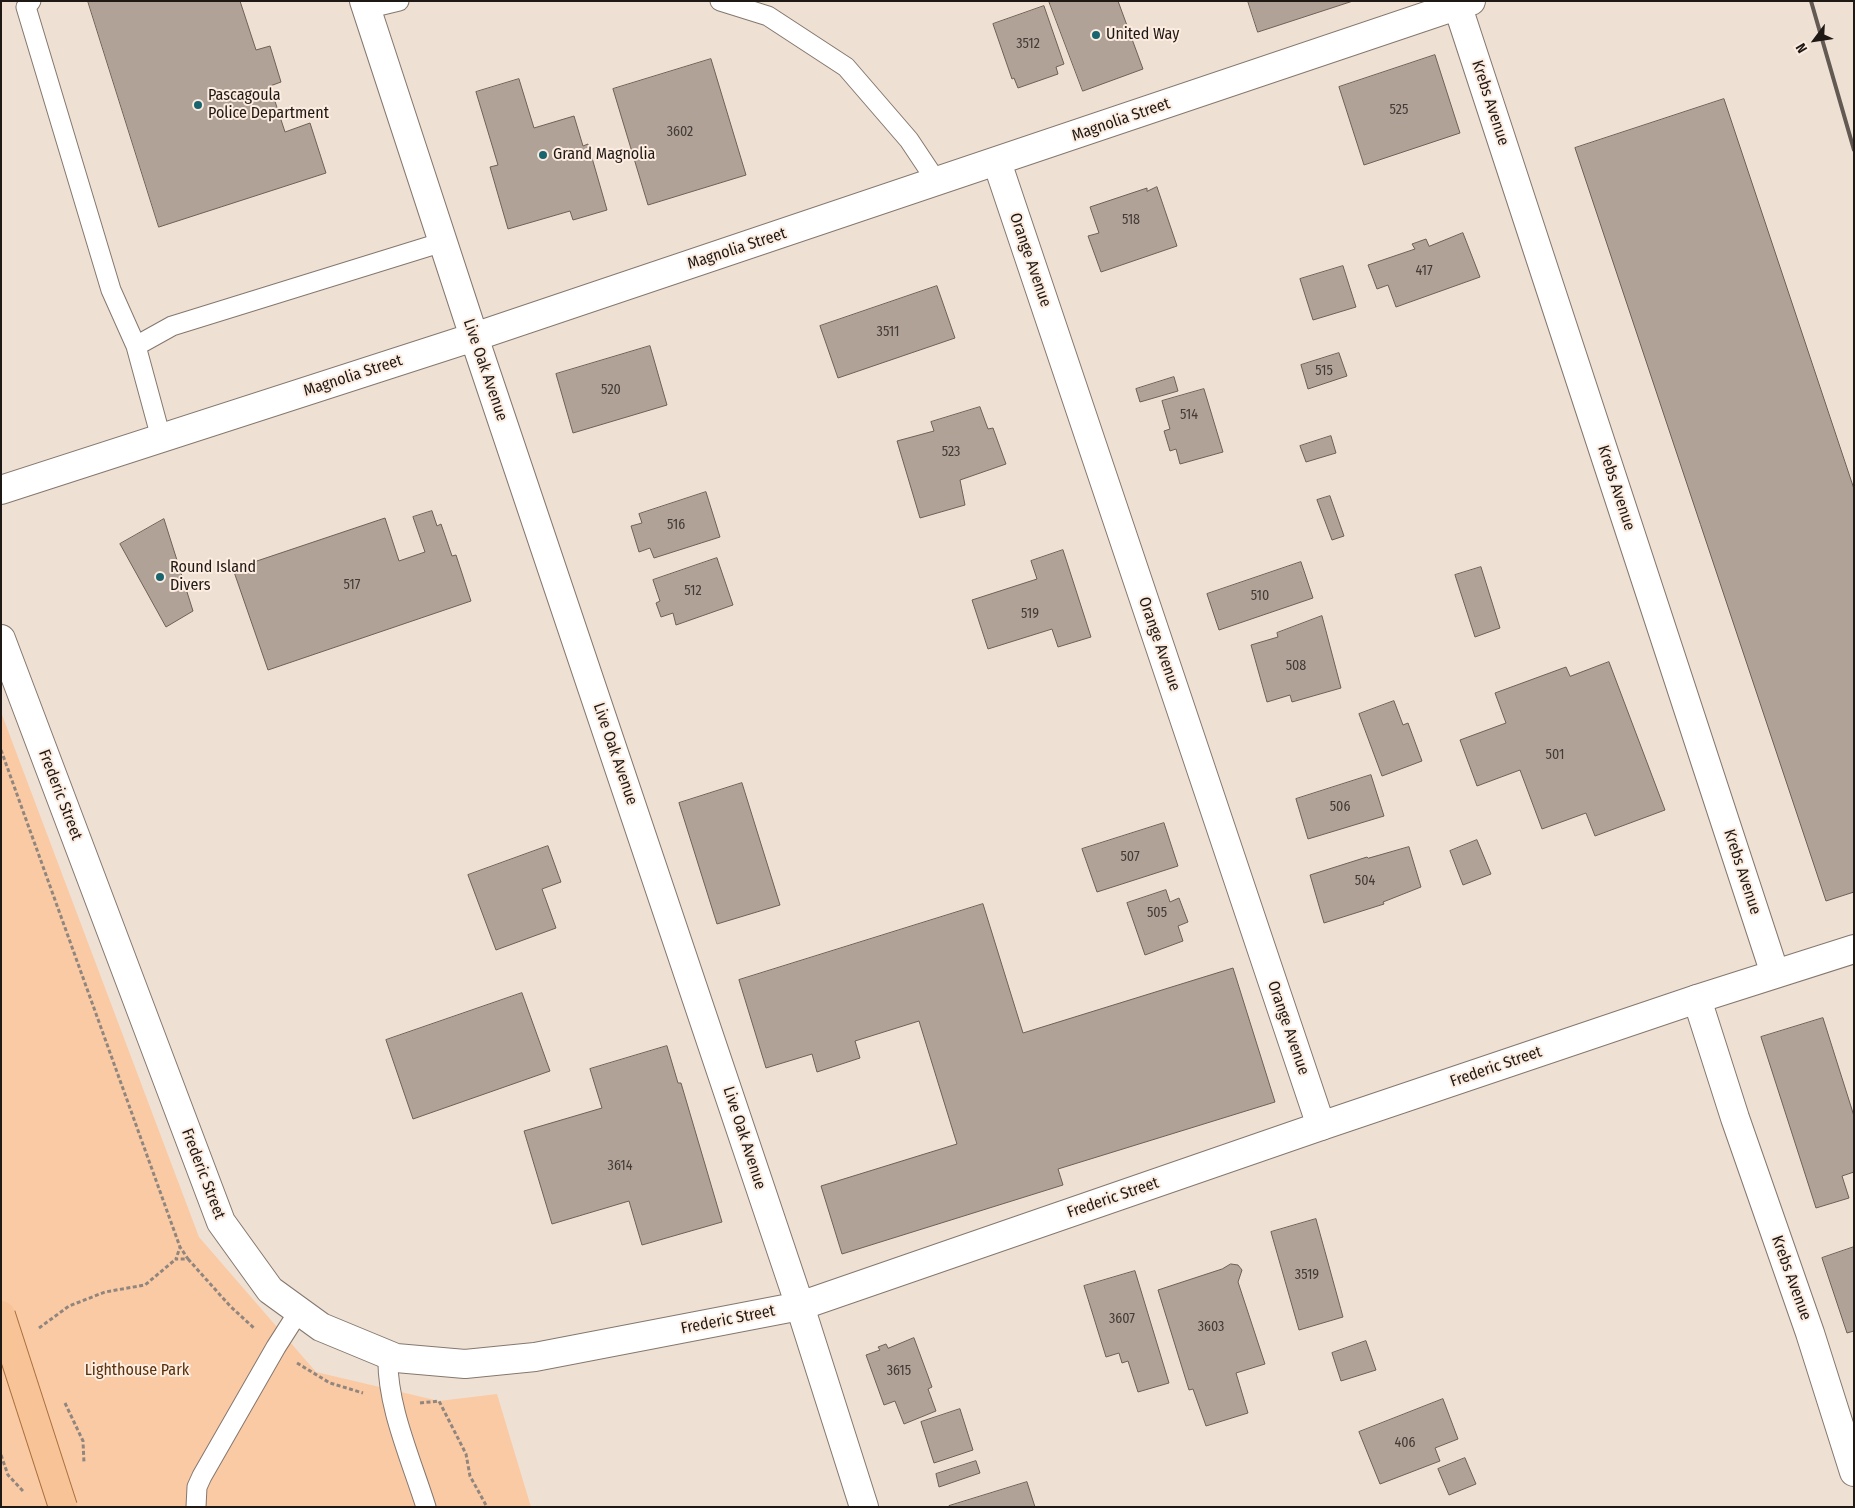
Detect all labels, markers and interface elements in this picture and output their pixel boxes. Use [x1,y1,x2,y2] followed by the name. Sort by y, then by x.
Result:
[1790,15,1840,65] north arrow
[1106,25,1179,45] place label: United Way
[1090,29,1102,41] marker: United Way
[1016,36,1040,52] house number: 3512
[1792,40,1811,56] text: N
[1467,58,1513,148] street label: Krebs Avenue
[208,86,329,124] place label: Pascagoula Police Department
[1069,94,1173,146] street label: Magnolia Street
[192,99,204,111] marker: Pascagoula Police Department
[1390,102,1408,118] house number: 525
[667,124,693,140] house number: 3602
[553,145,655,165] place label: Grand Magnolia
[537,149,549,161] marker: Grand Magnolia
[1005,210,1055,310] street label: Orange Avenue
[1122,212,1140,228] house number: 518
[685,224,789,274] street label: Magnolia Street
[1415,263,1433,279] house number: 417
[459,316,511,424] street label: Live Oak Avenue
[877,324,899,340] house number: 3511
[301,351,405,401] street label: Magnolia Street
[1315,363,1333,379] house number: 515
[601,382,621,398] house number: 520
[1180,407,1198,423] house number: 514
[1593,443,1639,533] street label: Krebs Avenue
[942,444,960,460] house number: 523
[667,517,685,533] house number: 516
[170,558,256,596] place label: Round Island Divers
[154,571,166,583] marker: Round Island Divers
[344,577,360,593] house number: 517
[684,583,702,599] house number: 512
[1251,588,1269,604] house number: 510
[1134,594,1184,694] street label: Orange Avenue
[1021,606,1039,622] house number: 519
[1286,658,1306,674] house number: 508
[589,700,641,808] street label: Live Oak Avenue
[34,747,86,843] street label: Frederic Street
[1546,747,1564,763] house number: 501
[1330,799,1350,815] house number: 506
[1719,827,1765,917] street label: Krebs Avenue
[1120,849,1140,865] house number: 507
[1355,873,1375,889] house number: 504
[1147,905,1167,921] house number: 505
[1263,978,1313,1078] street label: Orange Avenue
[1448,1042,1544,1092] street label: Frederic Street
[718,1084,770,1192] street label: Live Oak Avenue
[177,1126,229,1222] street label: Frederic Street
[608,1158,632,1174] house number: 3614
[1065,1173,1161,1223] street label: Frederic Street
[1767,1233,1815,1323] street label: Krebs Avenue
[1295,1267,1319,1283] house number: 3519
[679,1301,777,1339] street label: Frederic Street
[1109,1311,1135,1327] house number: 3607
[1198,1319,1224,1335] house number: 3603
[85,1361,189,1381] park label: Lighthouse Park
[887,1363,911,1379] house number: 3615
[1394,1435,1416,1451] house number: 406

